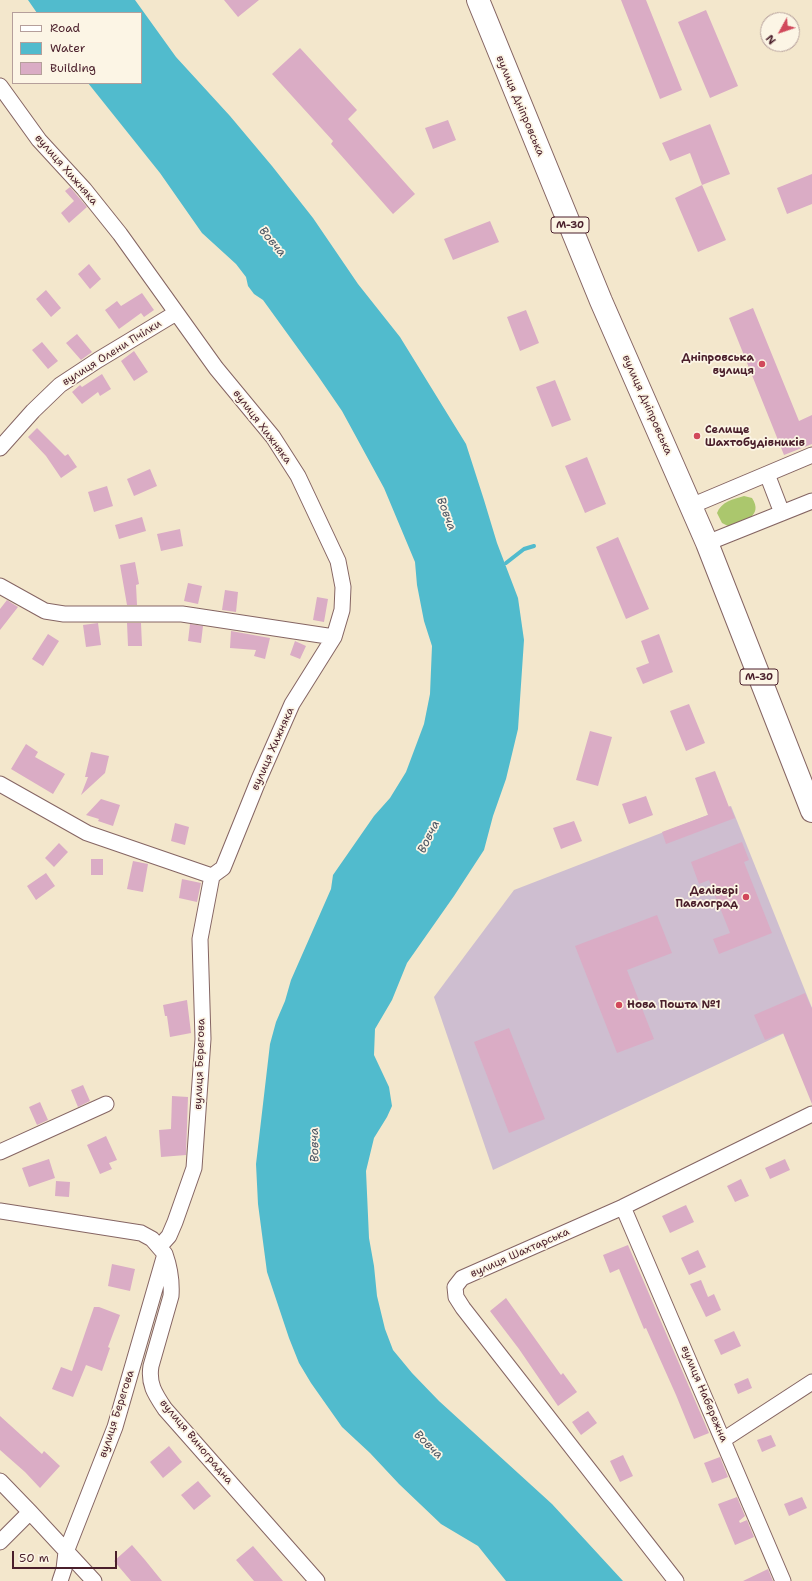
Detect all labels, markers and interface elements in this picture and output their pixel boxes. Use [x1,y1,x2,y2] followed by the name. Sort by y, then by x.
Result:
[12,12,142,84] legend
[760,12,800,52] north arrow
[50,20,80,36] text: Road
[763,31,780,48] text: N
[50,40,85,56] text: Water
[493,54,547,158] street label: вулиця Дніпровська
[50,60,96,76] text: Building
[32,132,100,208] street label: вулиця Хижняка
[551,217,589,233] road number: М-30
[255,224,289,260] water label: Вовча
[60,317,164,389] street label: вулиця Олени Пчілки
[682,351,754,377] place label: Дніпровська вулиця
[619,353,675,457] street label: вулиця Дніпровська
[757,359,767,369] marker: Дніпровська вулиця
[230,387,294,467] street label: вулиця Хижняка
[705,423,805,449] place label: Селище Шахтобудівників
[692,431,702,441] marker: Селище Шахтобудівників
[433,495,459,533] water label: Вовча
[740,669,778,685] road number: М-30
[249,705,297,793] street label: вулиця Хижняка
[415,818,443,856] water label: Вовча
[675,884,738,910] place label: Делівері Павлоград
[741,892,751,902] marker: Делівері Павлоград
[627,998,721,1012] place label: Нова Пошта №1
[614,1000,624,1010] marker: Нова Пошта №1
[192,1018,208,1110] street label: вулиця Берегова
[307,1128,323,1162] water label: Вовча
[469,1225,571,1281] street label: вулиця Шахтарська
[678,1344,730,1444] street label: вулиця Набережна
[97,1369,137,1459] street label: вулиця Берегова
[157,1397,235,1487] street label: вулиця Виноградна
[411,1428,445,1462] water label: Вовча
[14,1543,119,1569] scale bar
[19,1550,49,1566] text: 50 m

